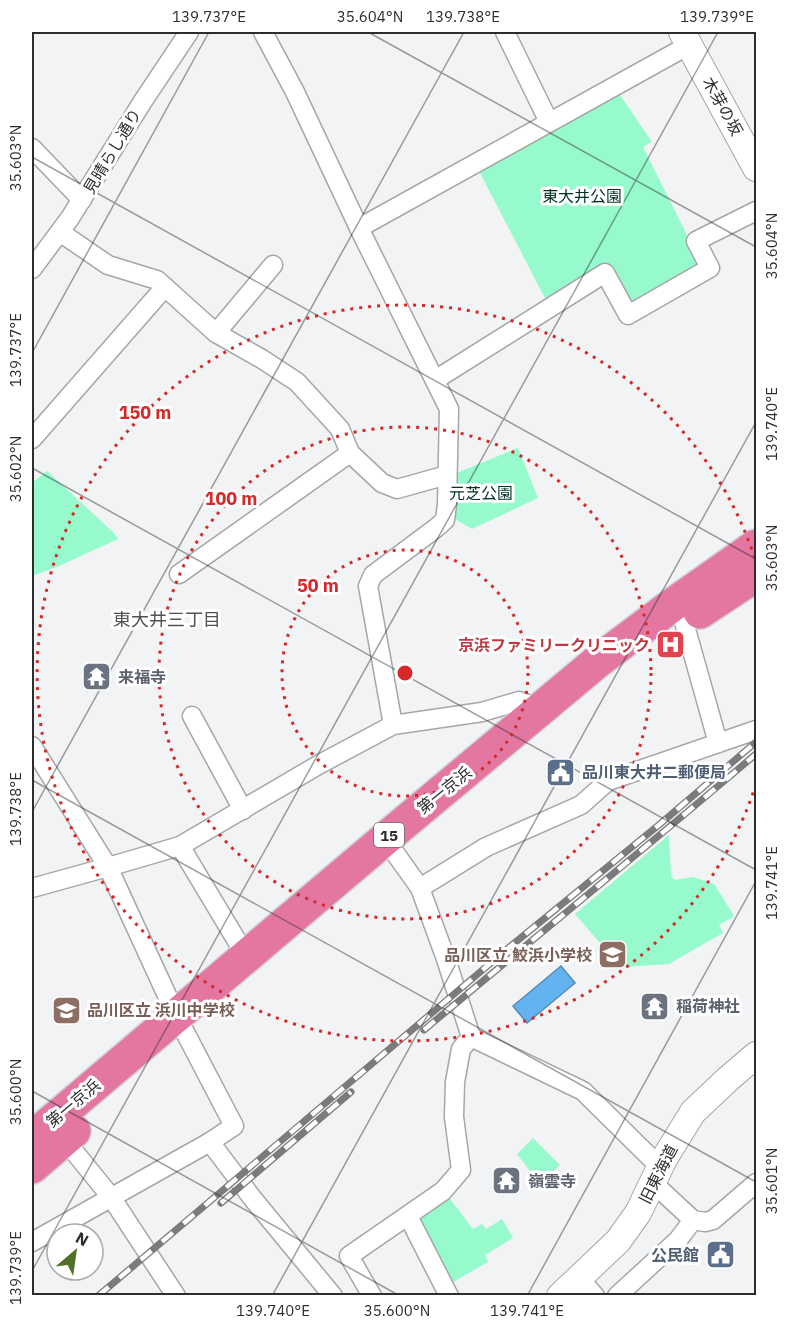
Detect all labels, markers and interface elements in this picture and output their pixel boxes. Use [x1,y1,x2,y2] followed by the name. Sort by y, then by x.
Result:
[172,7,246,26] text: 139.737°E
[337,7,403,26] text: 35.604°N
[426,7,500,26] text: 139.738°E
[680,7,754,26] text: 139.739°E
[699,73,747,139] street label: 木芽の坂
[79,105,145,197] street label: 見晴らし通り
[6,125,25,191] text: 35.603°N
[542,186,622,206] park label: 東大井公園
[762,213,781,279] text: 35.604°N
[6,313,25,387] text: 139.737°E
[762,387,781,461] text: 139.740°E
[119,401,171,424] text: 150 m
[6,436,25,502] text: 35.602°N
[449,483,513,503] park label: 元芝公園
[205,487,257,510] text: 100 m
[762,525,781,591] text: 35.603°N
[297,574,339,597] text: 50 m
[113,608,221,631] district label: 東大井三丁目
[655,629,687,661] hospital icon: 京浜ファミリークリニック
[458,635,650,655] place label: 京浜ファミリークリニック
[81,661,113,693] temple icon: 来福寺
[395,663,415,683] centre of rings
[118,667,166,687] place label: 来福寺
[545,756,577,788] public building icon: 品川東大井二郵便局
[413,762,475,818] street label: 第一京浜
[582,762,726,782] place label: 品川東大井二郵便局
[6,772,25,846] text: 139.738°E
[374,823,404,847] road number: 15
[762,846,781,920] text: 139.741°E
[597,939,629,971] school or university icon: 品川区立 鮫浜小学校
[444,945,592,965] place label: 品川区立 鮫浜小学校
[639,990,671,1022] temple icon: 稲荷神社
[50,994,82,1026] school or university icon: 品川区立 浜川中学校
[676,996,740,1016] place label: 稲荷神社
[87,1000,235,1020] place label: 品川区立 浜川中学校
[6,1059,25,1125] text: 35.600°N
[42,1075,104,1131] street label: 第一京浜
[635,1141,681,1207] street label: 旧東海道
[762,1148,781,1214] text: 35.601°N
[491,1165,523,1197] temple icon: 嶺雲寺
[528,1171,576,1191] place label: 嶺雲寺
[45,1222,105,1282] north arrow
[72,1227,92,1250] text: N
[6,1231,25,1305] text: 139.739°E
[704,1239,736,1271] public building icon: 公民館
[651,1245,699,1265] place label: 公民館
[236,1301,310,1320] text: 139.740°E
[364,1301,430,1320] text: 35.600°N
[490,1301,564,1320] text: 139.741°E

